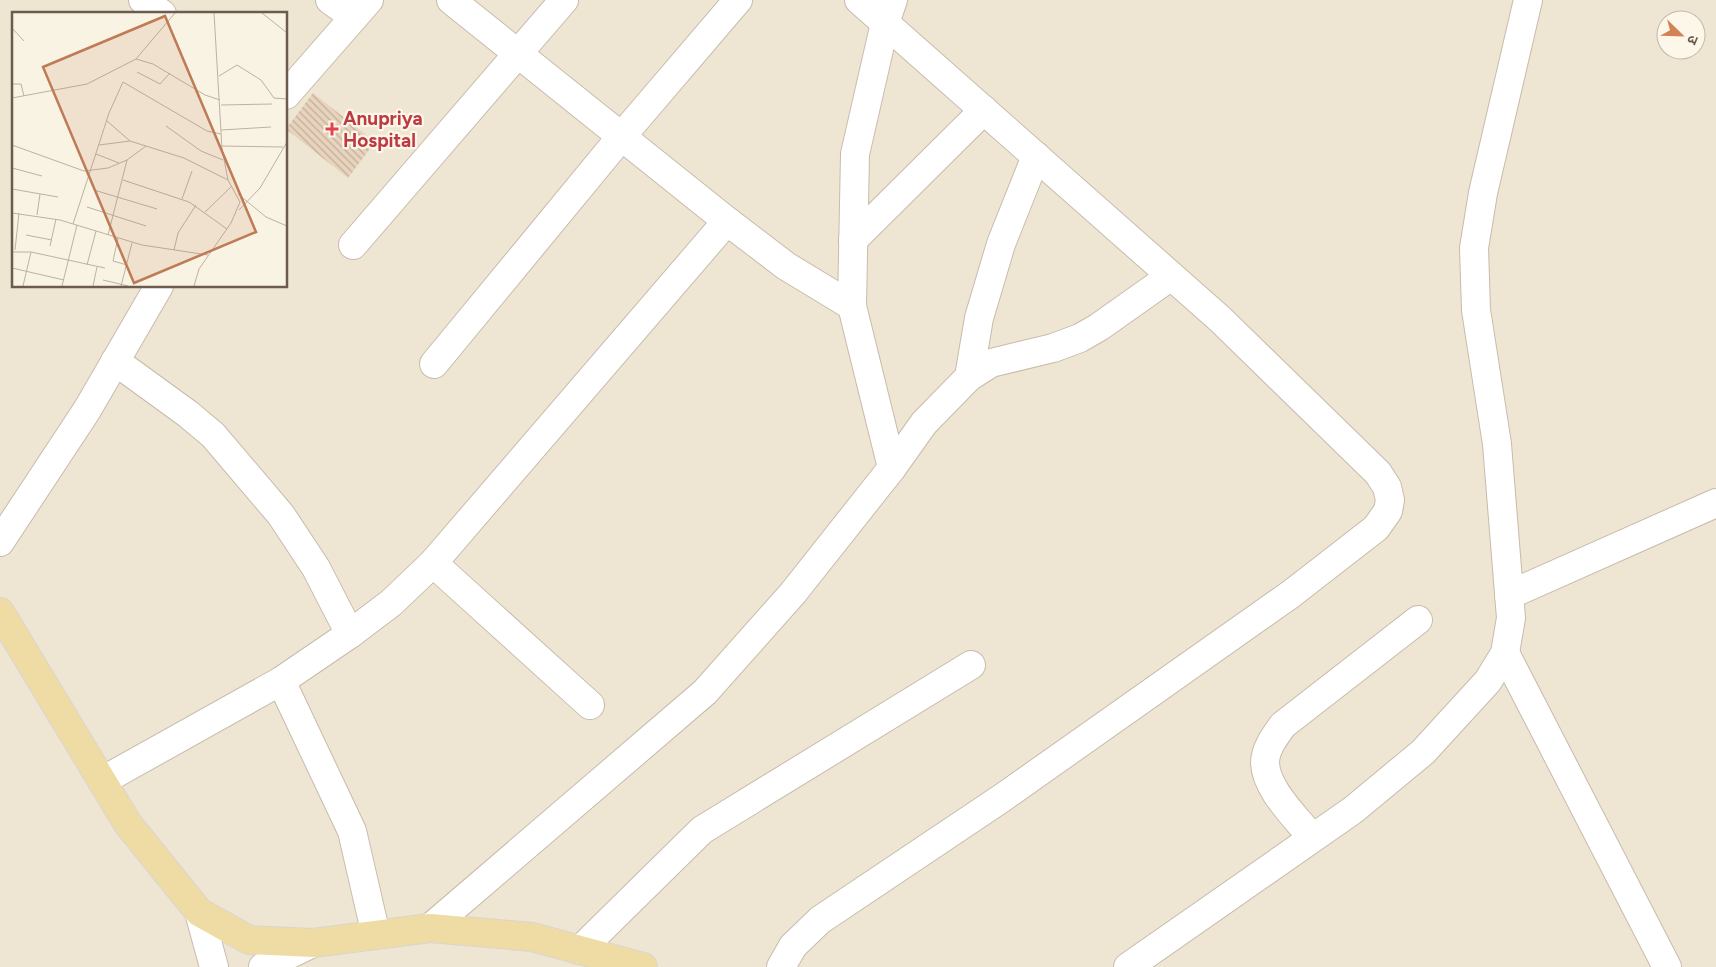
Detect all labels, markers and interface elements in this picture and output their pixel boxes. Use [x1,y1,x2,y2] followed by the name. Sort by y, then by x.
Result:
[1656,10,1706,60] north arrow
[12,12,288,288] inset map
[1683,33,1702,48] text: उ
[343,107,423,152] place label: Anupriya Hospital
[325,122,339,136] marker: Anupriya Hospital

